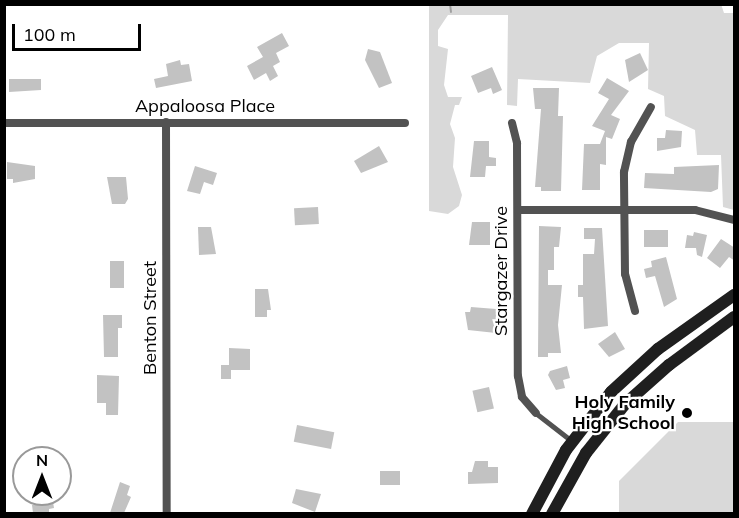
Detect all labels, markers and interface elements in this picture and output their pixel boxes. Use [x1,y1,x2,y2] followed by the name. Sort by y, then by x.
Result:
[15,12,144,50] scale bar
[23,23,76,46] text: 100 m
[135,95,275,117] street label: Appaloosa Place
[490,206,512,336] street label: Stargazer Drive
[139,261,161,375] street label: Benton Street
[572,392,675,434] place label: Holy Family High School
[680,406,694,420] marker: Holy Family High School
[12,446,72,506] north arrow
[36,450,48,470] text: N

